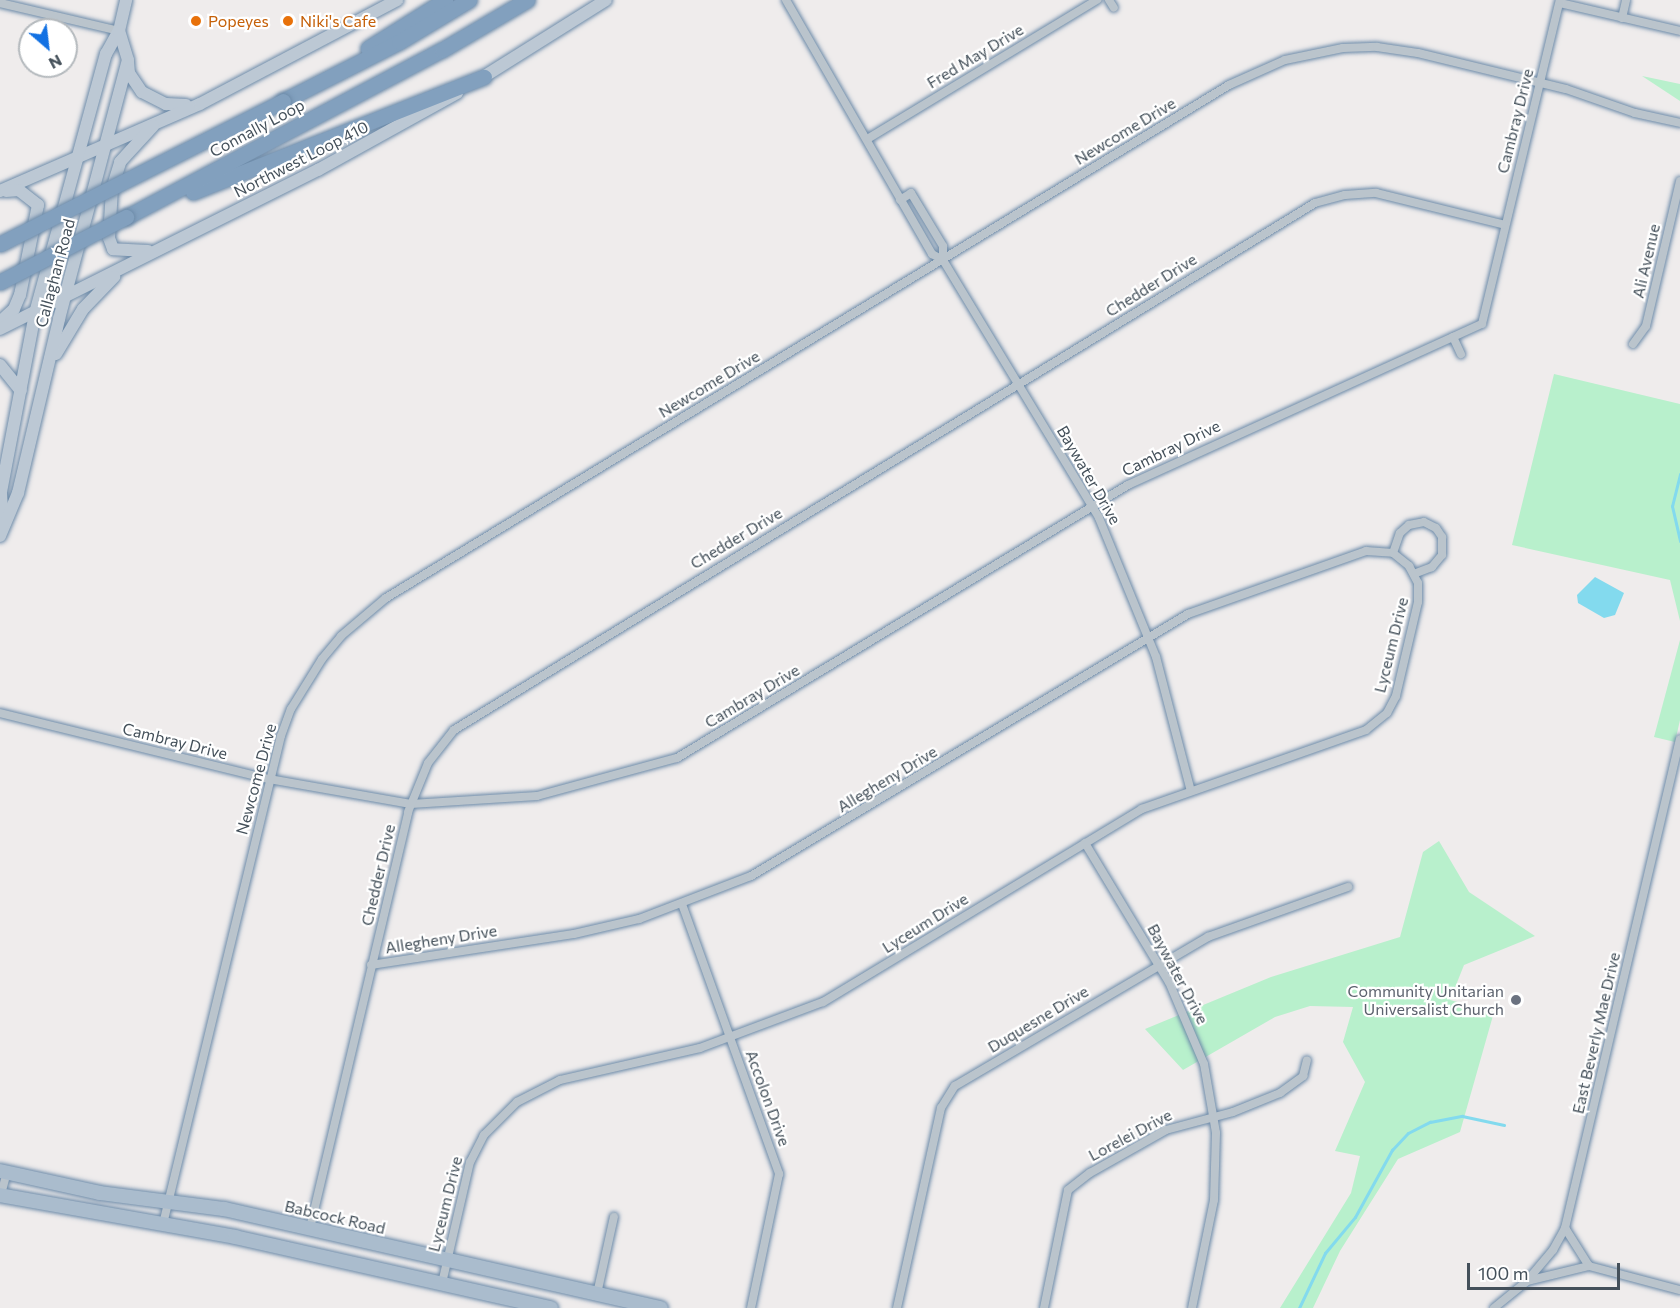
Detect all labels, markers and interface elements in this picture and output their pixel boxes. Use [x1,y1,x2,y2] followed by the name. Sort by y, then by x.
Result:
[208,11,269,31] place label: Popeyes
[300,11,376,31] place label: Niki's Cafe
[189,14,203,28] marker: Popeyes
[281,14,295,28] marker: Niki's Cafe
[18,18,78,78] north arrow
[923,20,1027,92] street label: Fred May Drive
[46,51,66,74] text: N
[1493,67,1537,175] street label: Cambray Drive
[1071,93,1179,169] street label: Newcome Drive
[206,95,308,161] street label: Connally Loop
[230,117,372,201] street label: Northwest Loop 410
[31,217,79,329] street label: Callaghan Road
[1628,222,1664,300] street label: Ali Avenue
[1102,249,1200,321] street label: Chedder Drive
[655,346,763,422] street label: Newcome Drive
[1119,416,1223,480] street label: Cambray Drive
[1053,422,1125,528] street label: Baywater Drive
[687,503,785,573] street label: Chedder Drive
[1370,595,1412,695] street label: Lyceum Drive
[701,660,803,732] street label: Cambray Drive
[121,719,229,763] street label: Cambray Drive
[232,721,280,837] street label: Newcome Drive
[834,742,940,816] street label: Allegheny Drive
[357,822,399,928] street label: Chedder Drive
[878,889,972,957] street label: Lyceum Drive
[384,921,498,957] street label: Allegheny Drive
[1144,921,1212,1027] street label: Baywater Drive
[1568,950,1624,1116] street label: East Beverly Mae Drive
[984,981,1092,1057] street label: Duquesne Drive
[1348,981,1504,1019] place label: Community Unitarian Universalist Church
[1509,993,1523,1007] marker: Community Unitarian Universalist Church
[742,1047,794,1149] street label: Accolon Drive
[1085,1105,1175,1165] street label: Lorelei Drive
[424,1154,466,1254] street label: Lyceum Drive
[283,1196,387,1238] street label: Babcock Road
[1470,1251,1623,1289] scale bar
[1478,1262,1528,1284] text: 100 m

